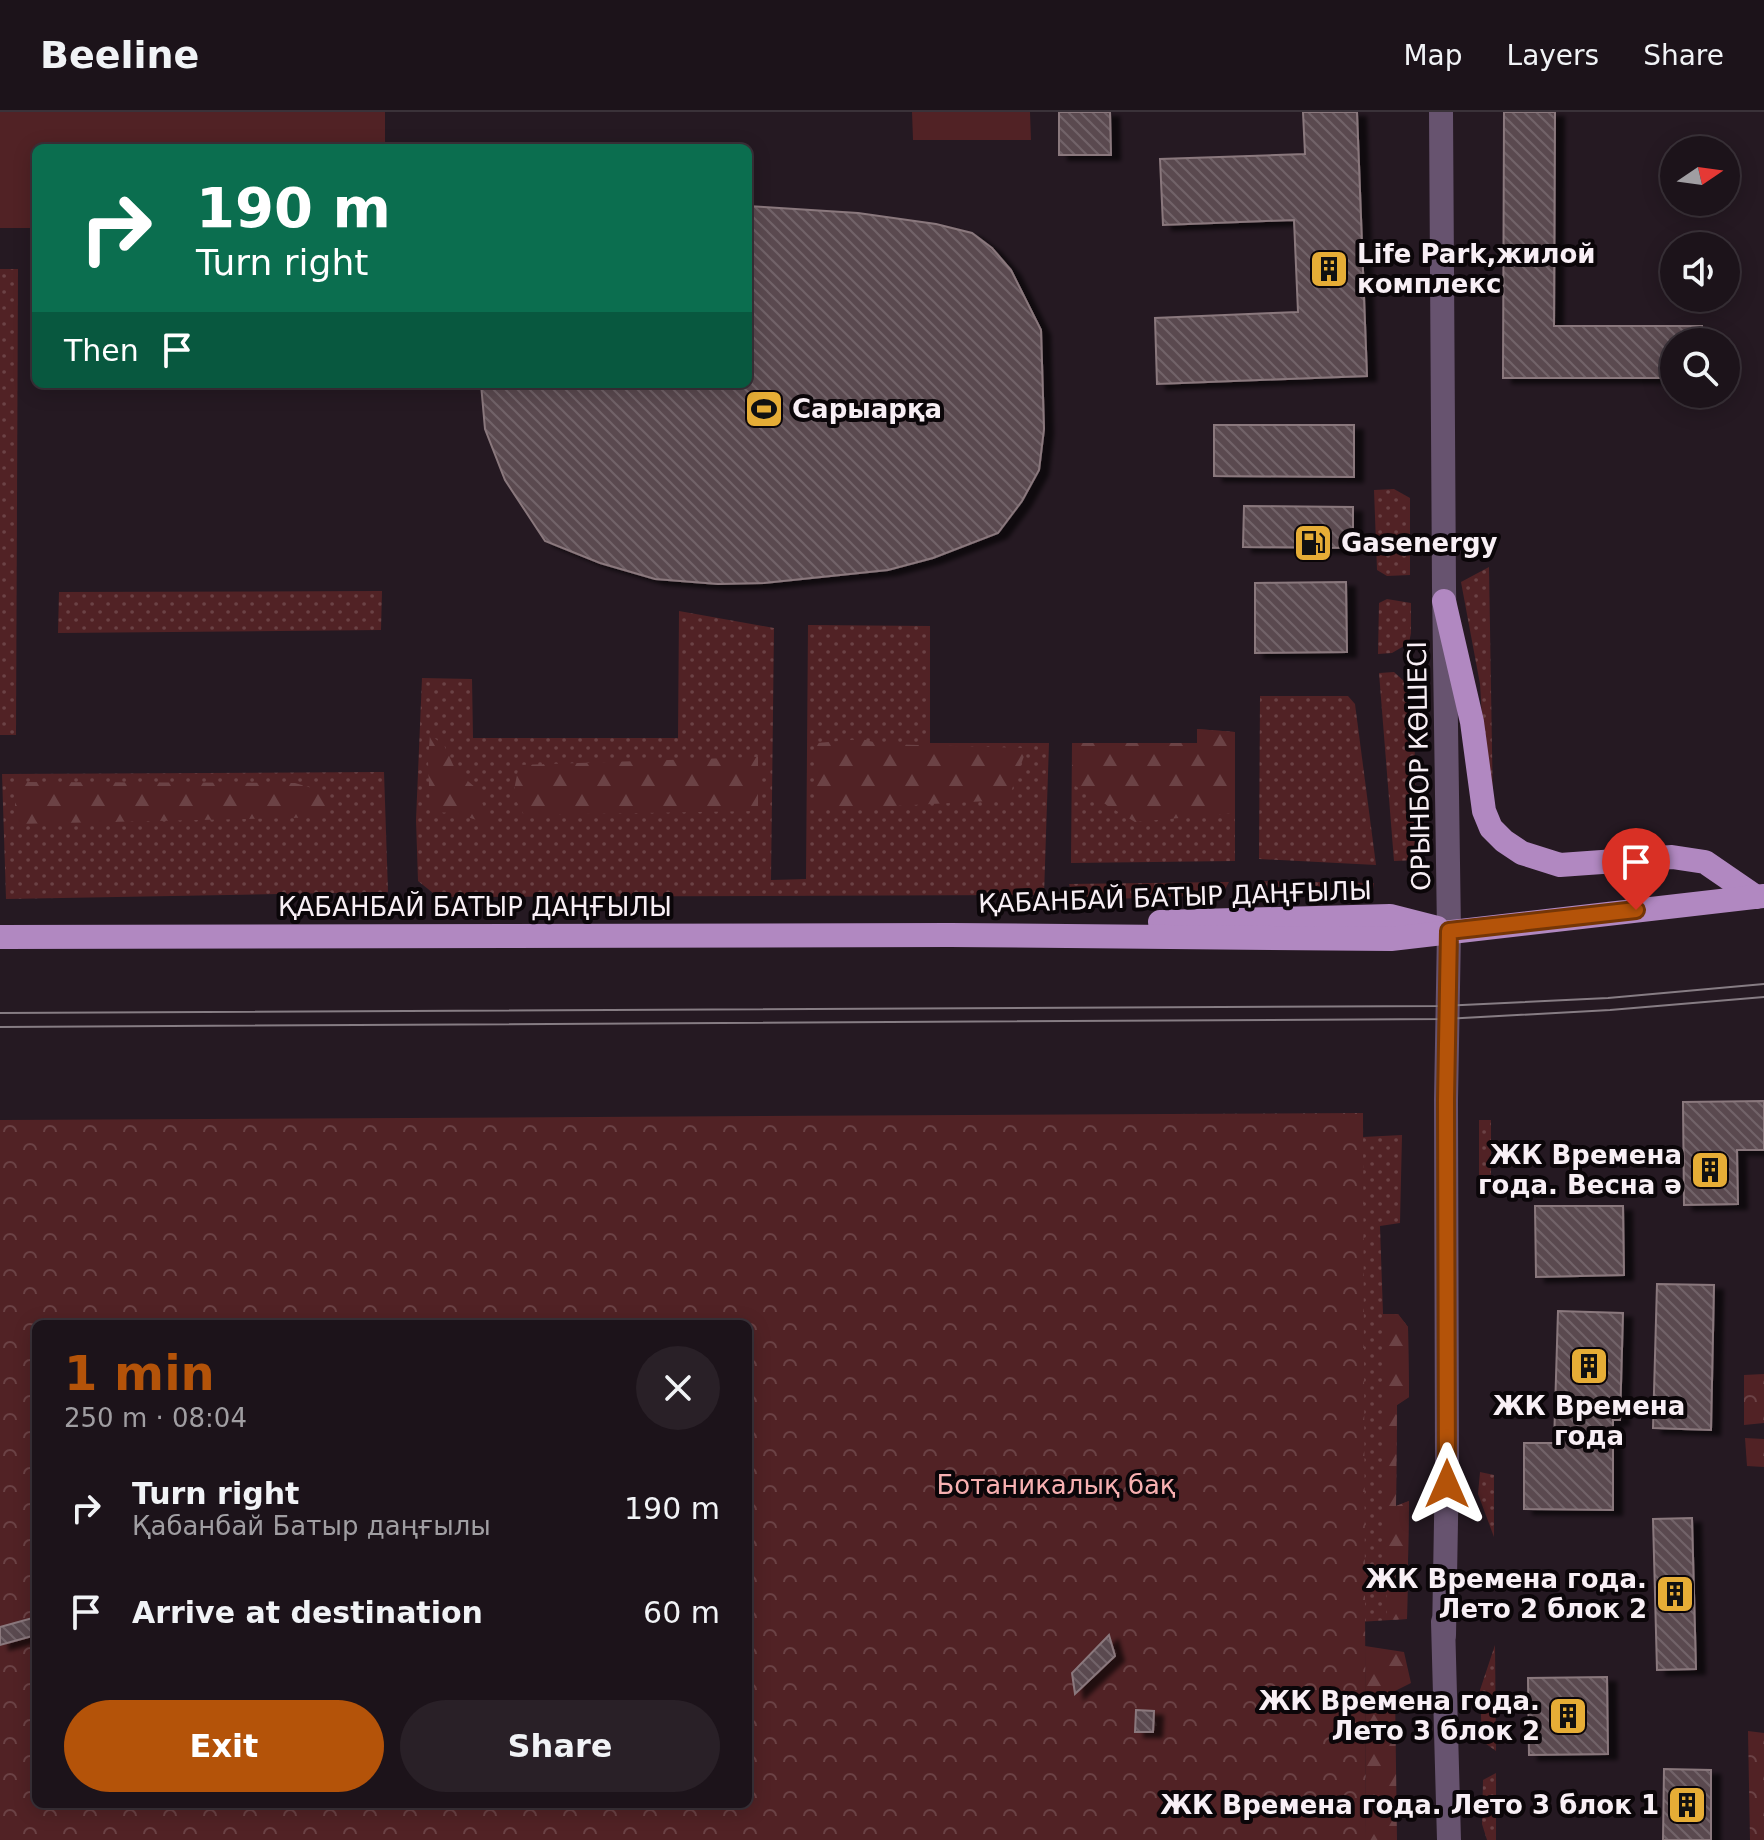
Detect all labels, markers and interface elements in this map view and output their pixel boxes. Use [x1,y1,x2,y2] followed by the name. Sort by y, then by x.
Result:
[40,33,199,77] text: Beeline
[1403,39,1463,72] text: Map
[1507,39,1599,72] text: Layers
[1643,39,1724,72] text: Share
[1660,136,1740,216] north arrow
[1660,136,1740,408] map controls
[196,175,391,240] text: 190 m
[64,176,168,280] icon: right
[1660,232,1740,312] button: sound
[1357,239,1596,299] place label: Life Park,жилой комплекс
[196,242,368,283] text: Turn right
[1308,248,1350,290] building icon: Life Park,жилой комплекс
[155,328,199,372] icon: arrive
[1660,328,1740,408] button: search
[64,333,139,368] text: Then
[743,388,785,430] sports icon: Сарыарқа
[792,394,942,424] place label: Сарыарқа
[1292,522,1334,564] fuel station icon: Gasenergy
[1341,528,1498,558] place label: Gasenergy
[1402,641,1436,891] street label: ОРЫНБОР КӨШЕСІ
[1602,828,1670,910] pin
[1614,840,1658,884] icon: arrive
[978,874,1372,919] street label: ҚАБАНБАЙ БАТЫР ДАҢҒЫЛЫ
[278,891,672,922] street label: ҚАБАНБАЙ БАТЫР ДАҢҒЫЛЫ
[1478,1140,1682,1200] place label: ЖК Времена года. Весна ә
[1689,1149,1731,1191] building icon: ЖК Времена года. Весна ә
[64,1345,215,1401] text: 1 min
[1568,1345,1610,1387] building icon: ЖК Времена года
[636,1346,720,1430] button: close
[1493,1391,1685,1451] place label: ЖК Времена года
[64,1403,247,1433] text: 250 m · 08:04
[1405,1442,1489,1526] position arrow
[936,1470,1176,1500] park label: Ботаникалық бақ
[132,1476,299,1511] text: Turn right
[64,1486,108,1530] icon: right
[624,1491,720,1526] text: 190 m
[132,1511,491,1541] text: Қабанбай Батыр даңғылы
[1365,1564,1647,1624] place label: ЖК Времена года. Лето 2 блок 2
[1654,1573,1696,1615] building icon: ЖК Времена года. Лето 2 блок 2
[64,1590,108,1634] icon: arrive
[132,1595,483,1630] text: Arrive at destination
[643,1595,720,1630] text: 60 m
[1258,1686,1540,1746] place label: ЖК Времена года. Лето 3 блок 2
[1547,1695,1589,1737] building icon: ЖК Времена года. Лето 3 блок 2
[64,1700,384,1792] button: Exit
[400,1700,720,1792] button: Share
[1666,1784,1708,1826] building icon: ЖК Времена года. Лето 3 блок 1
[1160,1790,1659,1820] place label: ЖК Времена года. Лето 3 блок 1

